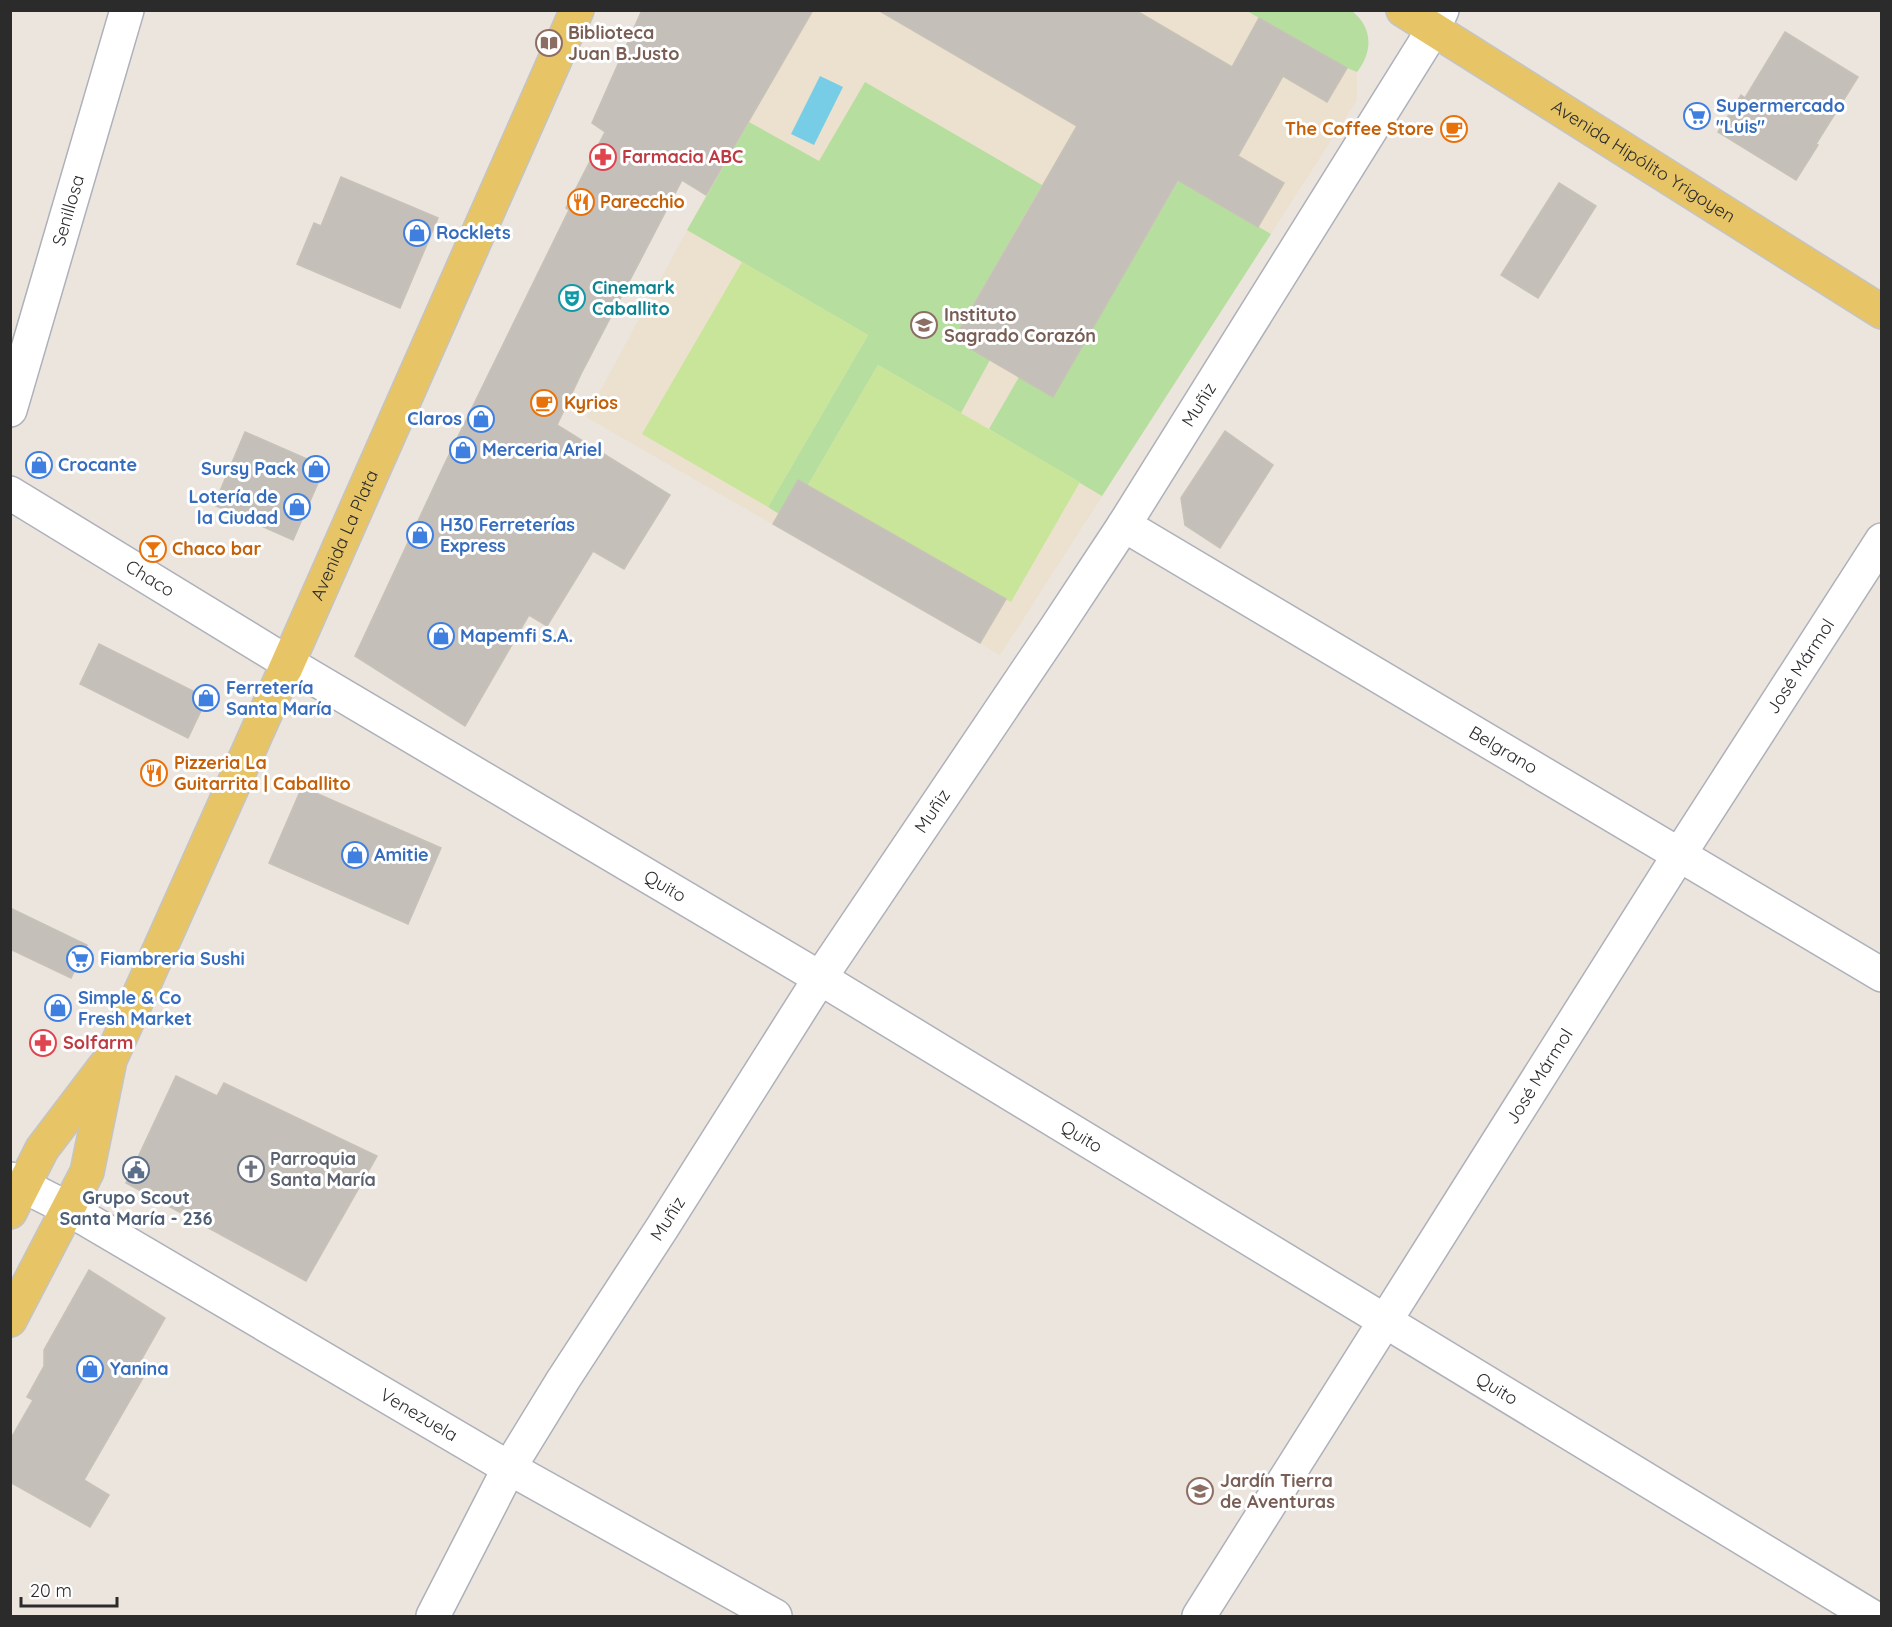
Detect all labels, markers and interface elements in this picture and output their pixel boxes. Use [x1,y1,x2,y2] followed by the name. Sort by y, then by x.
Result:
[568,21,680,65] place label: Biblioteca Juan B.Justo
[534,28,564,58] library icon: Biblioteca Juan B.Justo
[1547,94,1740,228] street label: Avenida Hipólito Yrigoyen
[1716,94,1845,138] place label: Supermercado "Luis"
[1682,101,1712,131] supermarket icon: Supermercado "Luis"
[1439,114,1469,144] cafe icon: The Coffee Store
[1285,117,1434,140] place label: The Coffee Store
[588,142,618,172] pharmacy icon: Farmacia ABC
[622,145,743,168] place label: Farmacia ABC
[47,172,89,249] street label: Senillosa
[566,187,596,217] restaurant icon: Parecchio
[600,190,685,213] place label: Parecchio
[402,218,432,248] shop icon: Rocklets
[436,221,511,244] place label: Rocklets
[592,276,675,320] place label: Cinemark Caballito
[557,283,587,313] theatre icon: Cinemark Caballito
[944,303,1096,347] place label: Instituto Sagrado Corazón
[909,310,939,340] school or university icon: Instituto Sagrado Corazón
[1176,378,1221,431] street label: Muñiz
[529,388,559,418] cafe icon: Kyrios
[564,391,618,414] place label: Kyrios
[466,404,496,434] shop icon: Claros
[407,407,462,430] place label: Claros
[448,435,478,465] shop icon: Merceria Ariel
[482,438,602,461] place label: Merceria Ariel
[24,450,54,480] shop icon: Crocante
[58,453,137,476] place label: Crocante
[301,454,331,484] shop icon: Sursy Pack
[201,457,296,480] place label: Sursy Pack
[305,466,383,604] street label: Avenida La Plata
[188,485,278,529] place label: Lotería de la Ciudad
[282,492,312,522] shop icon: Lotería de la Ciudad
[440,513,575,557] place label: H30 Ferreterías Express
[405,520,435,550] shop icon: H30 Ferreterías Express
[138,534,168,564] bar icon: Chaco bar
[172,537,261,560] place label: Chaco bar
[122,554,179,602] street label: Chaco
[1761,614,1839,718] street label: José Mármol
[426,621,456,651] shop icon: Mapemfi S.A.
[460,624,573,647] place label: Mapemfi S.A.
[226,676,332,720] place label: Ferretería Santa María
[191,683,221,713] shop icon: Ferretería Santa María
[1465,720,1542,779] street label: Belgrano
[174,751,351,795] place label: Pizzeria La Guitarrita | Caballito
[139,758,169,788] restaurant icon: Pizzeria La Guitarrita | Caballito
[909,785,955,837] street label: Muñiz
[340,840,370,870] shop icon: Amitie
[374,843,429,866] place label: Amitie
[640,864,690,907] street label: Quito
[65,944,95,974] supermarket icon: Fiambreria Sushi
[100,947,245,970] place label: Fiambreria Sushi
[78,986,192,1030] place label: Simple & Co Fresh Market
[43,993,73,1023] shop icon: Simple & Co Fresh Market
[1500,1024,1578,1128] street label: José Mármol
[28,1028,58,1058] pharmacy icon: Solfarm
[63,1031,133,1054] place label: Solfarm
[1057,1115,1107,1158] street label: Quito
[270,1147,376,1191] place label: Parroquia Santa María
[236,1154,266,1184] church icon: Parroquia Santa María
[121,1155,151,1185] public building icon: Grupo Scout Santa María - 236
[60,1186,213,1230] place label: Grupo Scout Santa María - 236
[645,1192,690,1245] street label: Muñiz
[75,1354,105,1384] shop icon: Yanina
[110,1357,168,1380] place label: Yanina
[1472,1367,1522,1410] street label: Quito
[376,1383,462,1446] street label: Venezuela
[1220,1469,1335,1513] place label: Jardín Tierra de Aventuras
[1185,1476,1215,1506] school or university icon: Jardín Tierra de Aventuras
[21,1570,117,1608] scale bar
[30,1579,72,1602] text: 20 m

